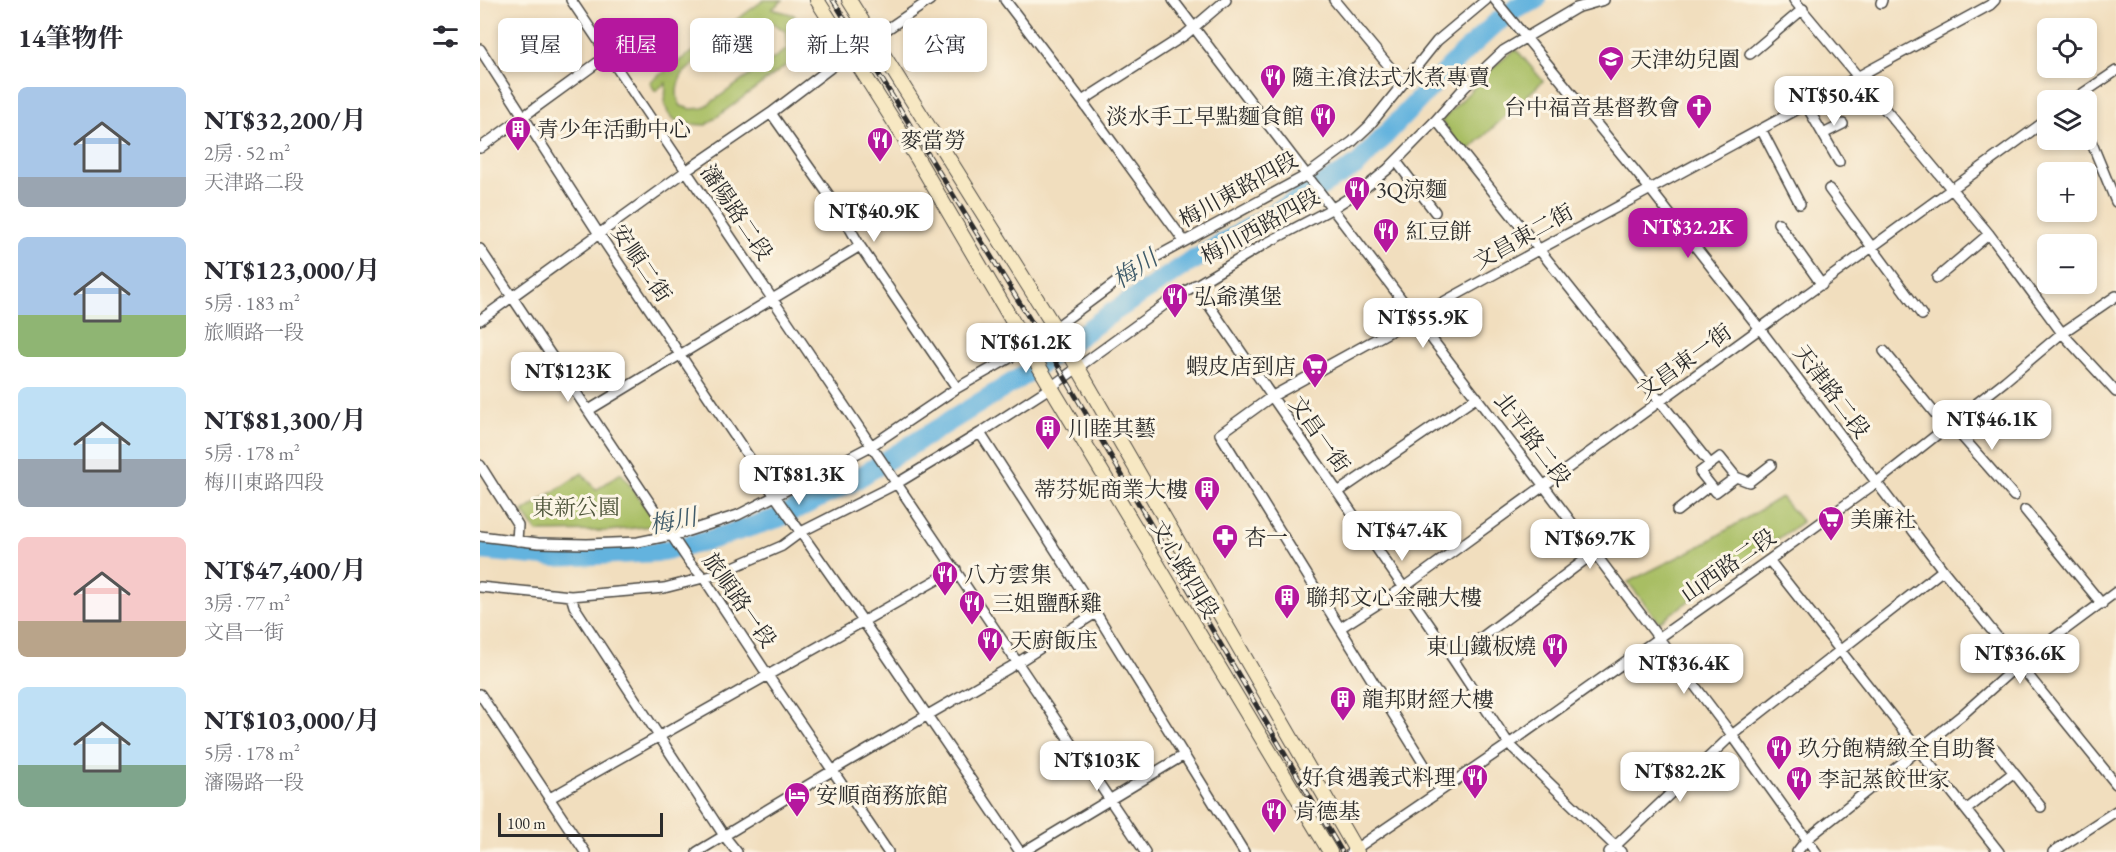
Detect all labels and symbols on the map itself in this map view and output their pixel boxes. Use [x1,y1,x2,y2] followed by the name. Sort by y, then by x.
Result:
[1596,44,1626,82] school or university icon: 天津幼兒園
[1630,45,1740,74] place label: 天津幼兒園
[1258,62,1288,100] restaurant icon: 隨主飡法式水煮專賣
[1292,63,1490,92] place label: 隨主飡法式水煮專賣
[1772,76,1896,127] pin: NT$50.4K
[1684,92,1714,130] church icon: 台中福音基督教會
[1504,93,1680,122] place label: 台中福音基督教會
[1308,101,1338,139] restaurant icon: 淡水手工早點麵食館
[1106,102,1304,131] place label: 淡水手工早點麵食館
[503,114,533,152] building icon: 青少年活動中心
[537,115,691,144] place label: 青少年活動中心
[865,125,895,163] restaurant icon: 麥當勞
[900,126,966,155] place label: 麥當勞
[1173,145,1303,234] street label: 梅川東路四段
[694,159,779,266] street label: 瀋陽路二段
[1342,174,1372,212] restaurant icon: 3Q涼麵
[1376,175,1447,204] place label: 3Q涼麵
[1195,182,1325,271] street label: 梅川西路四段
[812,192,936,243] pin: NT$40.9K
[1468,197,1578,276] street label: 文昌東二街
[1626,208,1750,259] pin: NT$32.2K
[1371,216,1401,254] restaurant icon: 紅豆餅
[1406,217,1472,246] place label: 紅豆餅
[605,219,678,308] street label: 安順二街
[1106,241,1166,295] water label: 梅川
[1160,281,1190,319] restaurant icon: 弘爺漢堡
[1194,282,1282,311] place label: 弘爺漢堡
[1361,298,1485,349] pin: NT$55.9K
[1631,317,1737,405] street label: 文昌東一街
[964,323,1088,374] pin: NT$61.2K
[1787,339,1876,444] street label: 天津路二段
[1300,351,1330,389] supermarket icon: 蝦皮店到店
[513,352,623,403] pin: NT$123K
[1186,352,1296,381] place label: 蝦皮店到店
[1488,387,1577,492] street label: 北平路二段
[1282,390,1357,479] street label: 文昌一街
[1930,400,2054,451] pin: NT$46.1K
[1033,413,1063,451] building icon: 川睦其藝
[1068,414,1156,443] place label: 川睦其藝
[737,455,861,506] pin: NT$81.3K
[1192,474,1222,512] building icon: 蒂芬妮商業大樓
[1034,475,1188,504] place label: 蒂芬妮商業大樓
[532,493,620,522] park label: 東新公園
[646,500,702,540] water label: 梅川
[1816,504,1846,542] supermarket icon: 美廉社
[1850,505,1916,534] place label: 美廉社
[1340,511,1464,562] pin: NT$47.4K
[1144,515,1225,624] street label: 文心路四段
[1528,519,1652,570] pin: NT$69.7K
[1210,522,1240,560] pharmacy icon: 杏一
[1675,522,1782,609] street label: 山西路二段
[1244,523,1288,552] place label: 杏一
[696,547,783,654] street label: 旅順路一段
[930,559,960,597] restaurant icon: 八方雲集
[964,560,1052,589] place label: 八方雲集
[1272,582,1302,620] building icon: 聯邦文心金融大樓
[1306,583,1482,612] place label: 聯邦文心金融大樓
[957,588,987,626] restaurant icon: 三姐鹽酥雞
[992,589,1102,618] place label: 三姐鹽酥雞
[975,625,1005,663] restaurant icon: 天廚飯庒
[1010,626,1098,655] place label: 天廚飯庒
[1540,631,1570,669] restaurant icon: 東山鐵板燒
[1426,632,1536,661] place label: 東山鐵板燒
[1958,634,2082,685] pin: NT$36.6K
[1622,644,1746,695] pin: NT$36.4K
[1328,684,1358,722] building icon: 龍邦財經大樓
[1362,685,1494,714] place label: 龍邦財經大樓
[1764,733,1794,771] restaurant icon: 玖分飽精緻全自助餐
[1798,734,1996,763] place label: 玖分飽精緻全自助餐
[1042,741,1152,792] pin: NT$103K
[1618,752,1742,803] pin: NT$82.2K
[1460,762,1490,800] restaurant icon: 好食遇義式料理
[1302,763,1456,792] place label: 好食遇義式料理
[1784,764,1814,802] restaurant icon: 李記蒸餃世家
[1818,765,1950,794] place label: 李記蒸餃世家
[782,780,812,818] hotel icon: 安順商務旅館
[816,781,948,810] place label: 安順商務旅館
[1259,796,1289,834] restaurant icon: 肯德基
[1294,797,1360,826] place label: 肯德基
[498,810,663,838] scale bar

